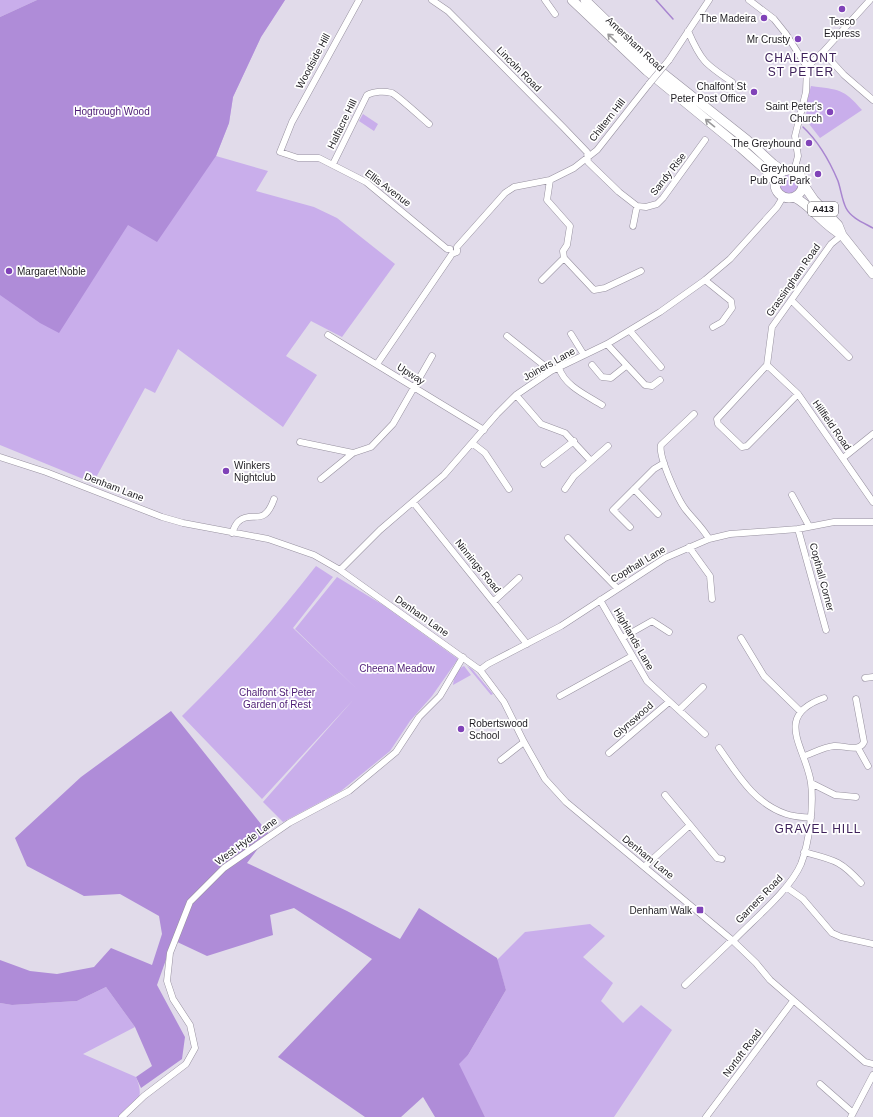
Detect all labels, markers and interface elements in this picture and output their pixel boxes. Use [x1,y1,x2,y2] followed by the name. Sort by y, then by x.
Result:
[837,4,847,14] marker: Tesco Express
[700,13,756,24] place label: The Madeira
[759,13,769,23] marker: The Madeira
[604,14,666,74] street label: Amersham Road
[824,16,860,39] place label: Tesco Express
[294,32,332,90] street label: Woodside Hill
[607,33,617,43] one-way arrow
[747,34,790,45] place label: Mr Crusty
[793,34,803,44] marker: Mr Crusty
[494,44,544,94] street label: Lincoln Road
[765,51,837,79] district label: CHALFONT ST PETER
[671,81,746,104] place label: Chalfont St Peter Post Office
[749,87,759,97] marker: Chalfont St Peter Post Office
[587,96,627,144] street label: Chiltern Hill
[325,97,359,151] street label: Halfacre Hill
[766,101,822,124] place label: Saint Peter's Church
[74,106,150,117] park label: Hogtrough Wood
[825,107,835,117] marker: Saint Peter's Church
[705,119,716,128] one-way arrow
[732,138,801,149] place label: The Greyhound
[804,138,814,148] marker: The Greyhound
[648,150,688,198] street label: Sandy Rise
[750,163,811,186] place label: Greyhound Pub Car Park
[363,167,413,209] street label: Ellis Avenue
[813,169,823,179] marker: Greyhound Pub Car Park
[808,202,838,216] road number: A413
[764,242,822,318] street label: Grassingham Road
[4,266,14,276] marker: Margaret Noble
[17,266,86,277] place label: Margaret Noble
[521,345,577,383] street label: Joiners Lane
[395,361,427,387] street label: Upway
[811,398,853,452] street label: Hillfield Road
[234,460,276,483] place label: Winkers Nightclub
[221,466,231,476] marker: Winkers Nightclub
[83,471,146,504] street label: Denham Lane
[453,537,503,595] street label: Ninnings Road
[808,542,837,613] street label: Copthall Corner
[609,543,668,585] street label: Copthall Lane
[393,593,451,639] street label: Denham Lane
[612,606,656,672] street label: Highlands Lane
[359,663,436,674] park label: Cheena Meadow
[239,687,316,710] park label: Chalfont St Peter Garden of Rest
[611,700,655,740] street label: Glynswood
[469,718,528,741] place label: Robertswood School
[456,724,466,734] marker: Robertswood School
[213,815,279,867] street label: West Hyde Lane
[774,822,862,836] district label: GRAVEL HILL
[620,833,676,881] street label: Denham Lane
[733,873,785,925] street label: Garners Road
[630,905,693,916] place label: Denham Walk
[695,905,705,915] marker: Denham Walk
[721,1027,763,1079] street label: Nortoft Road

